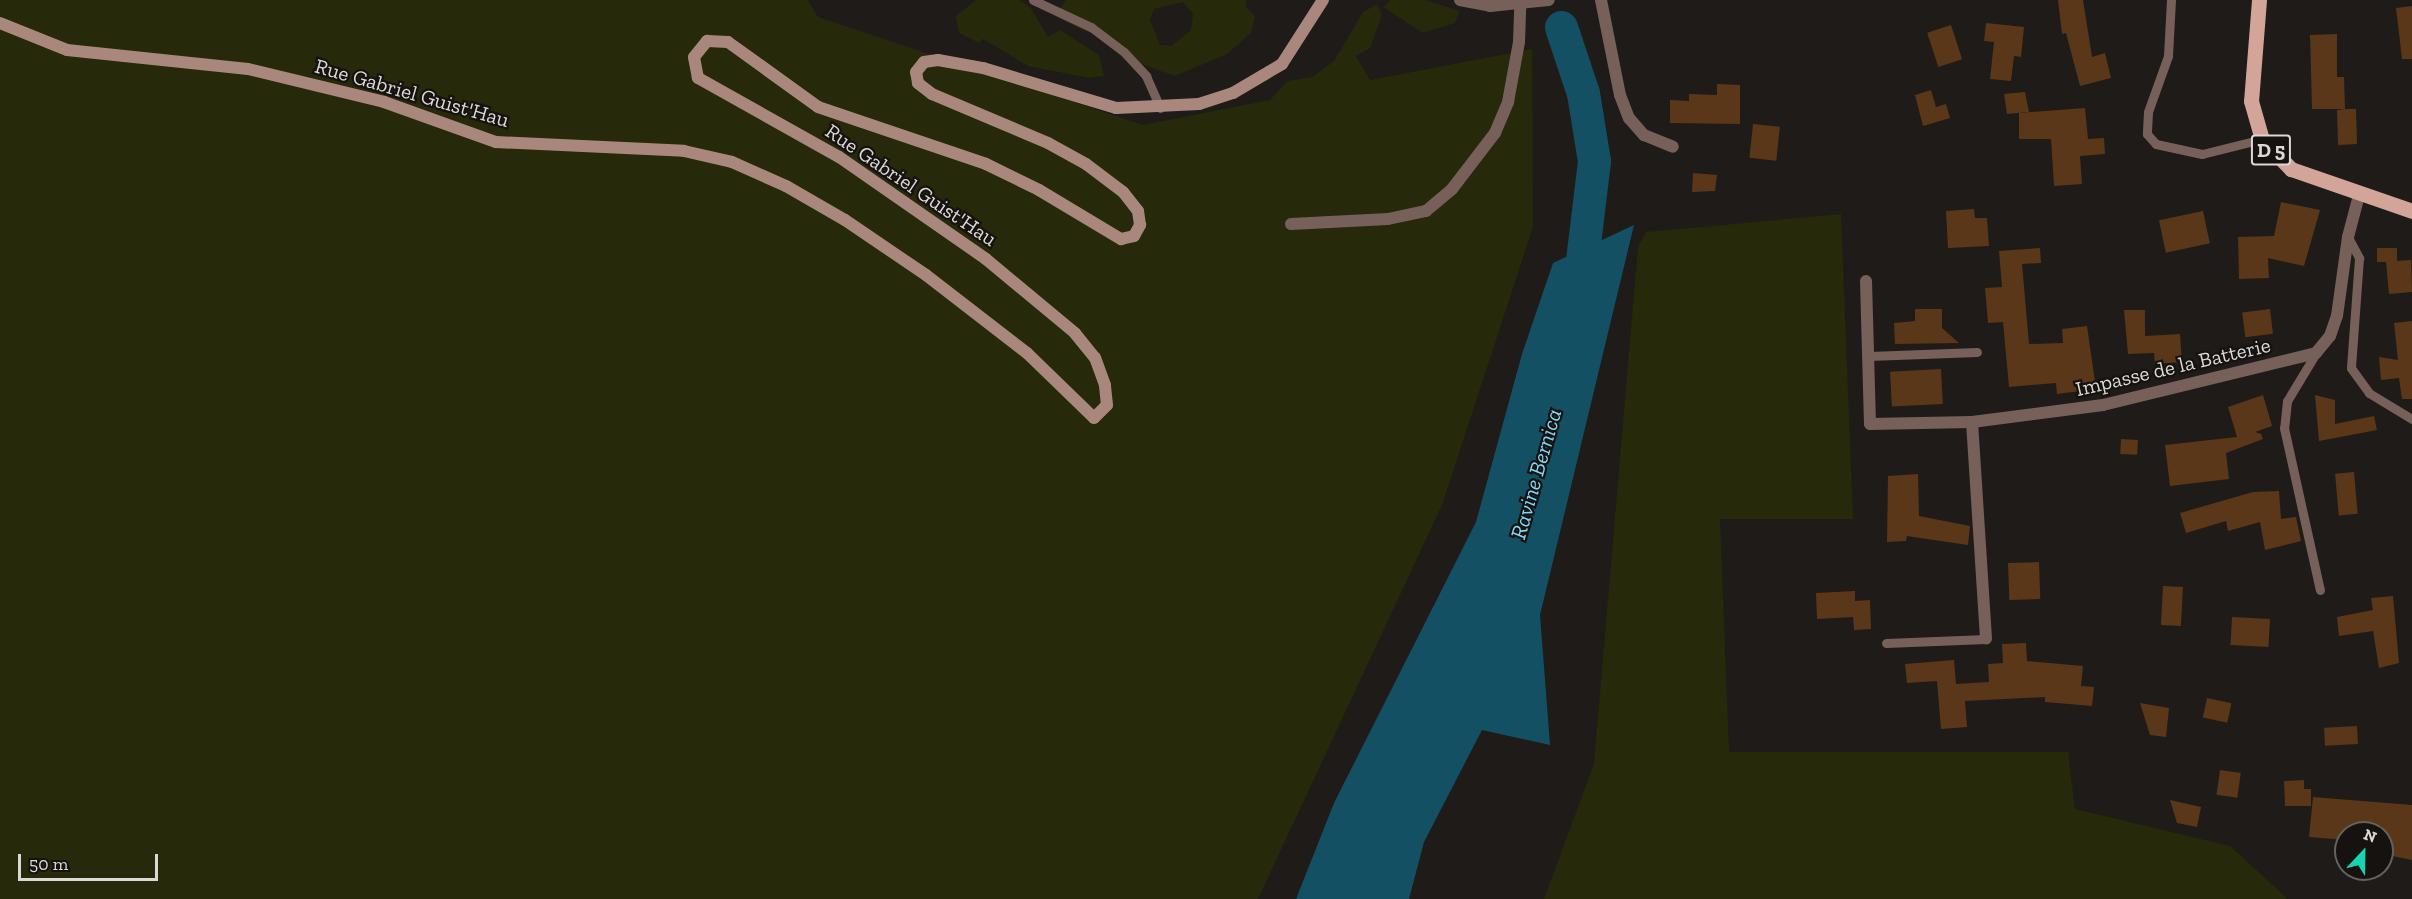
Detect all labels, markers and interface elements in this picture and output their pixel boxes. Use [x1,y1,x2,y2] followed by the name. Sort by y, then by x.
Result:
[312,53,512,133] street label: Rue Gabriel Guist'Hau
[821,118,1001,252] street label: Rue Gabriel Guist'Hau
[2250,133,2292,167] road number: D 5
[2073,332,2273,402] street label: Impasse de la Batterie
[1505,406,1567,542] water label: Ravine Bernica
[2334,821,2394,881] north arrow
[2361,825,2379,847] text: N
[21,842,160,880] scale bar
[29,853,68,875] text: 50 m

